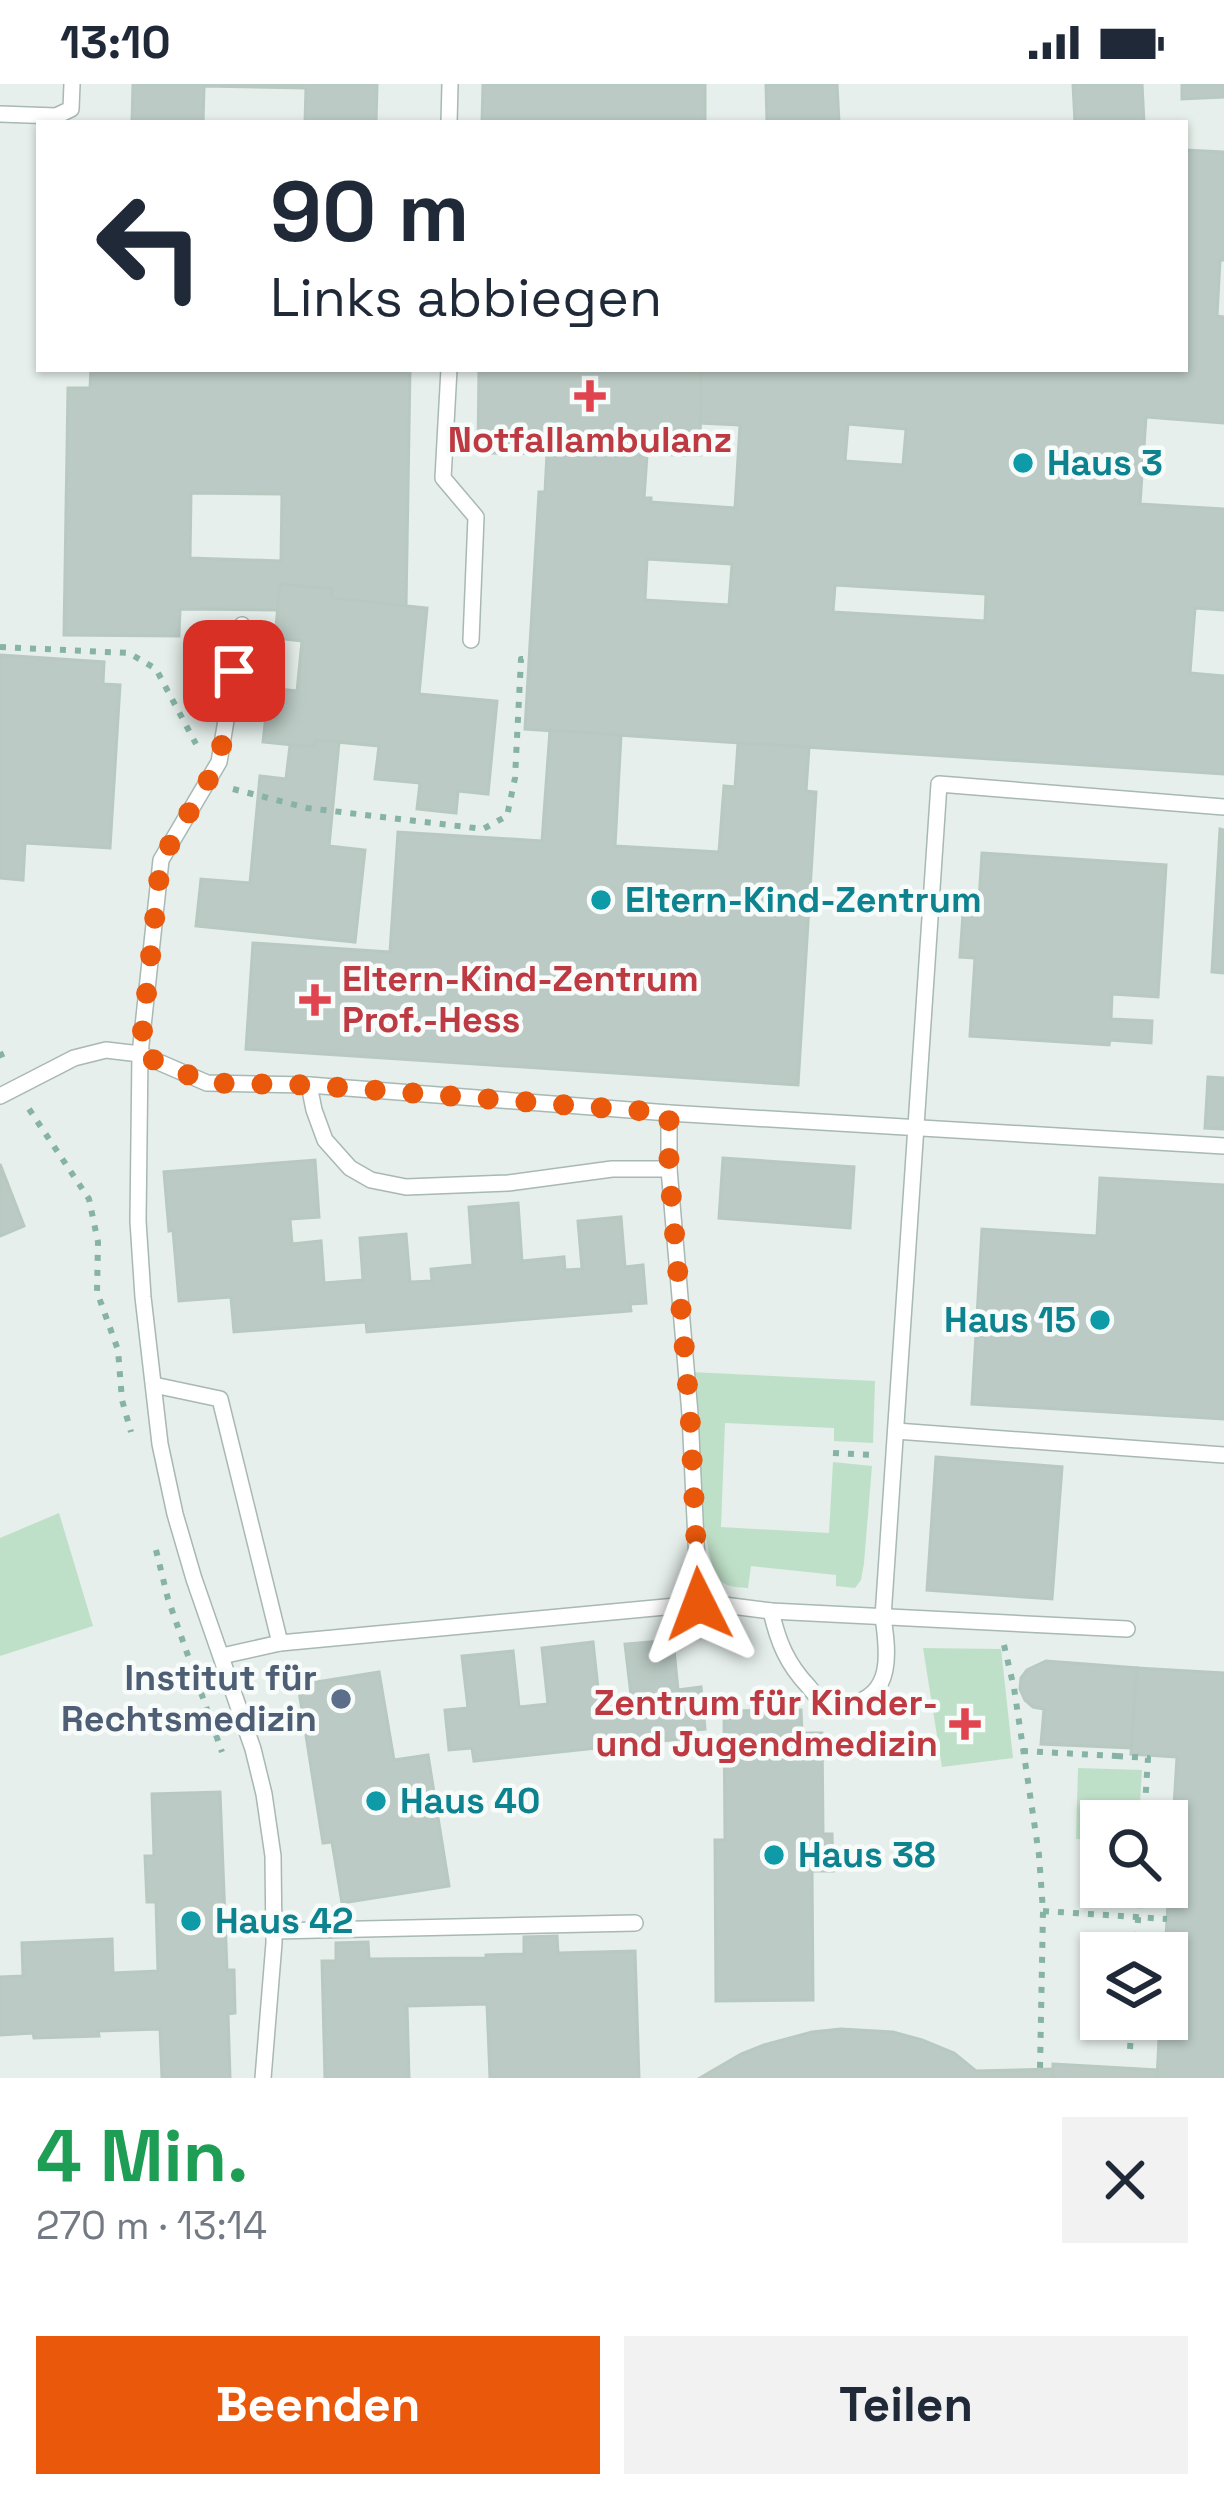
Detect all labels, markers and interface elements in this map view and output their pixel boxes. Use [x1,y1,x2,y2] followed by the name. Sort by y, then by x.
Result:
[60,14,171,71] text: 13:10
[270,158,469,266] text: 90 m
[72,168,228,324] icon: left
[270,263,662,332] text: Links abbiegen
[574,380,606,412] marker: Notfallambulanz
[448,417,732,463] place label: Notfallambulanz
[1047,440,1163,486] place label: Haus 3
[1010,450,1036,476] marker: Haus 3
[183,620,285,722] pin
[201,638,267,704] icon: arrive
[625,877,982,923] place label: Eltern-Kind-Zentrum
[588,887,614,913] marker: Eltern-Kind-Zentrum
[342,956,699,1043] place label: Eltern-Kind-Zentrum Prof.-Hess
[299,984,331,1016] marker: Eltern-Kind-Zentrum Prof.-Hess
[944,1297,1076,1343] place label: Haus 15
[1087,1307,1113,1333] marker: Haus 15
[636,1541,762,1667] position arrow
[61,1655,317,1742] place label: Institut für Rechtsmedizin
[594,1680,938,1767] place label: Zentrum für Kinder- und Jugendmedizin
[328,1686,354,1712] marker: Institut für Rechtsmedizin
[949,1708,981,1740] marker: Zentrum für Kinder- und Jugendmedizin
[400,1778,540,1824] place label: Haus 40
[363,1788,389,1814] marker: Haus 40
[1080,1800,1188,2040] map controls
[1080,1800,1188,1908] button: search
[798,1832,936,1878] place label: Haus 38
[761,1842,787,1868] marker: Haus 38
[215,1898,353,1944] place label: Haus 42
[178,1908,204,1934] marker: Haus 42
[1080,1932,1188,2040] button: layers
[36,2110,249,2202] text: 4 Min.
[1062,2117,1188,2243] button: close
[36,2201,267,2250] text: 270 m · 13:14
[36,2336,600,2474] button: Beenden
[624,2336,1188,2474] button: Teilen

